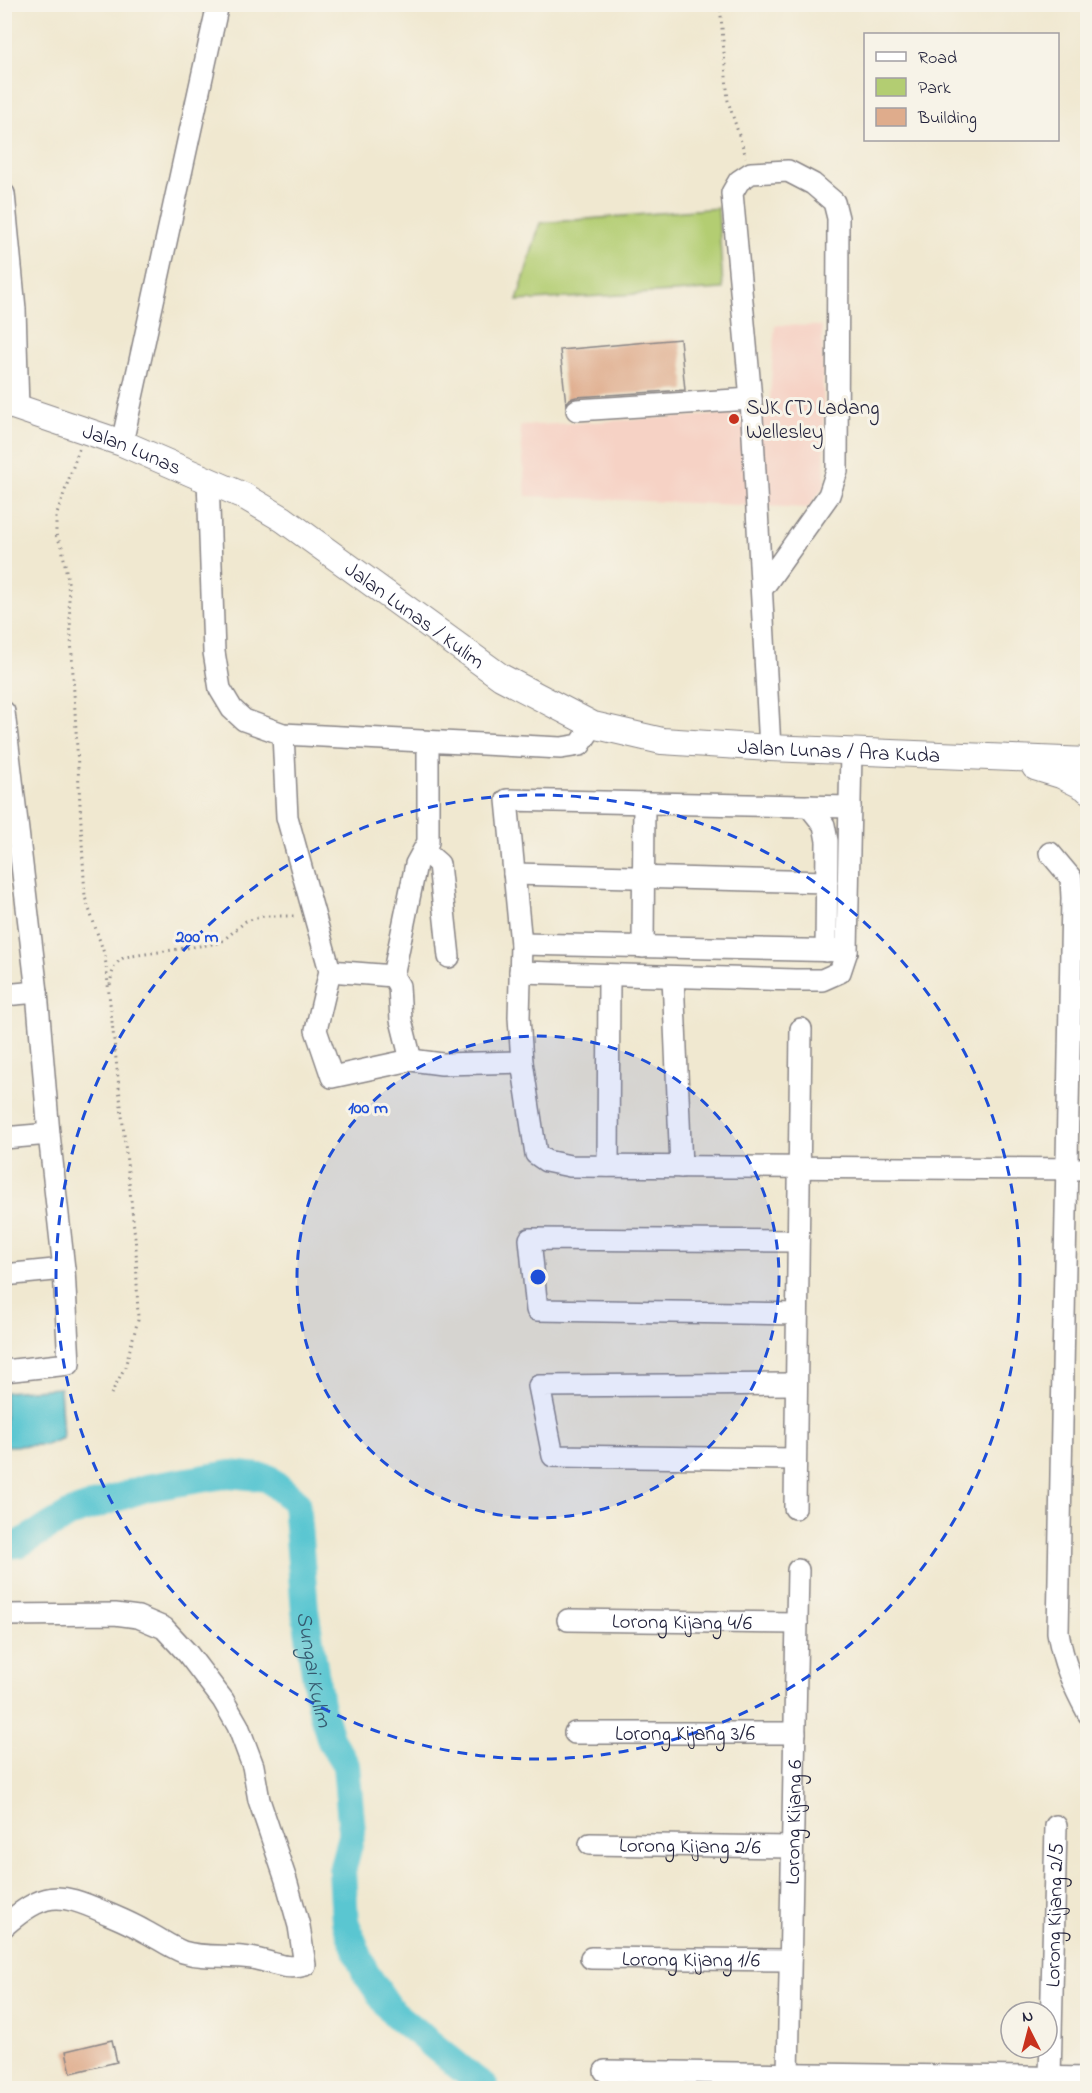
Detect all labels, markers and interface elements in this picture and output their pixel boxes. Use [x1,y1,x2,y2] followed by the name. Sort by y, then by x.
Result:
[864,33,1059,141] legend
[918,46,957,72] text: Road
[918,76,951,102] text: Park
[917,106,977,133] text: Building
[746,394,880,450] place label: SJK (T) Ladang Wellesley
[727,412,741,426] marker: SJK (T) Ladang Wellesley
[78,418,185,484] street label: Jalan Lunas
[337,555,490,677] street label: Jalan Lunas / Kulim
[737,733,941,772] street label: Jalan Lunas / Ara Kuda
[175,925,219,951] text: 200 m
[348,1096,388,1122] text: 100 m
[528,1267,548,1287] centre of rings
[612,1608,752,1641] street label: Lorong Kijang 4/6
[286,1609,339,1732] water label: Sungai Kulim
[615,1720,755,1752] street label: Lorong Kijang 3/6
[779,1759,813,1885] street label: Lorong Kijang 6
[619,1831,761,1865] street label: Lorong Kijang 2/6
[1039,1842,1074,1988] street label: Lorong Kijang 2/5
[622,1945,760,1978] street label: Lorong Kijang 1/6
[999,2000,1059,2060] north arrow
[1021,2005,1034,2030] text: N

